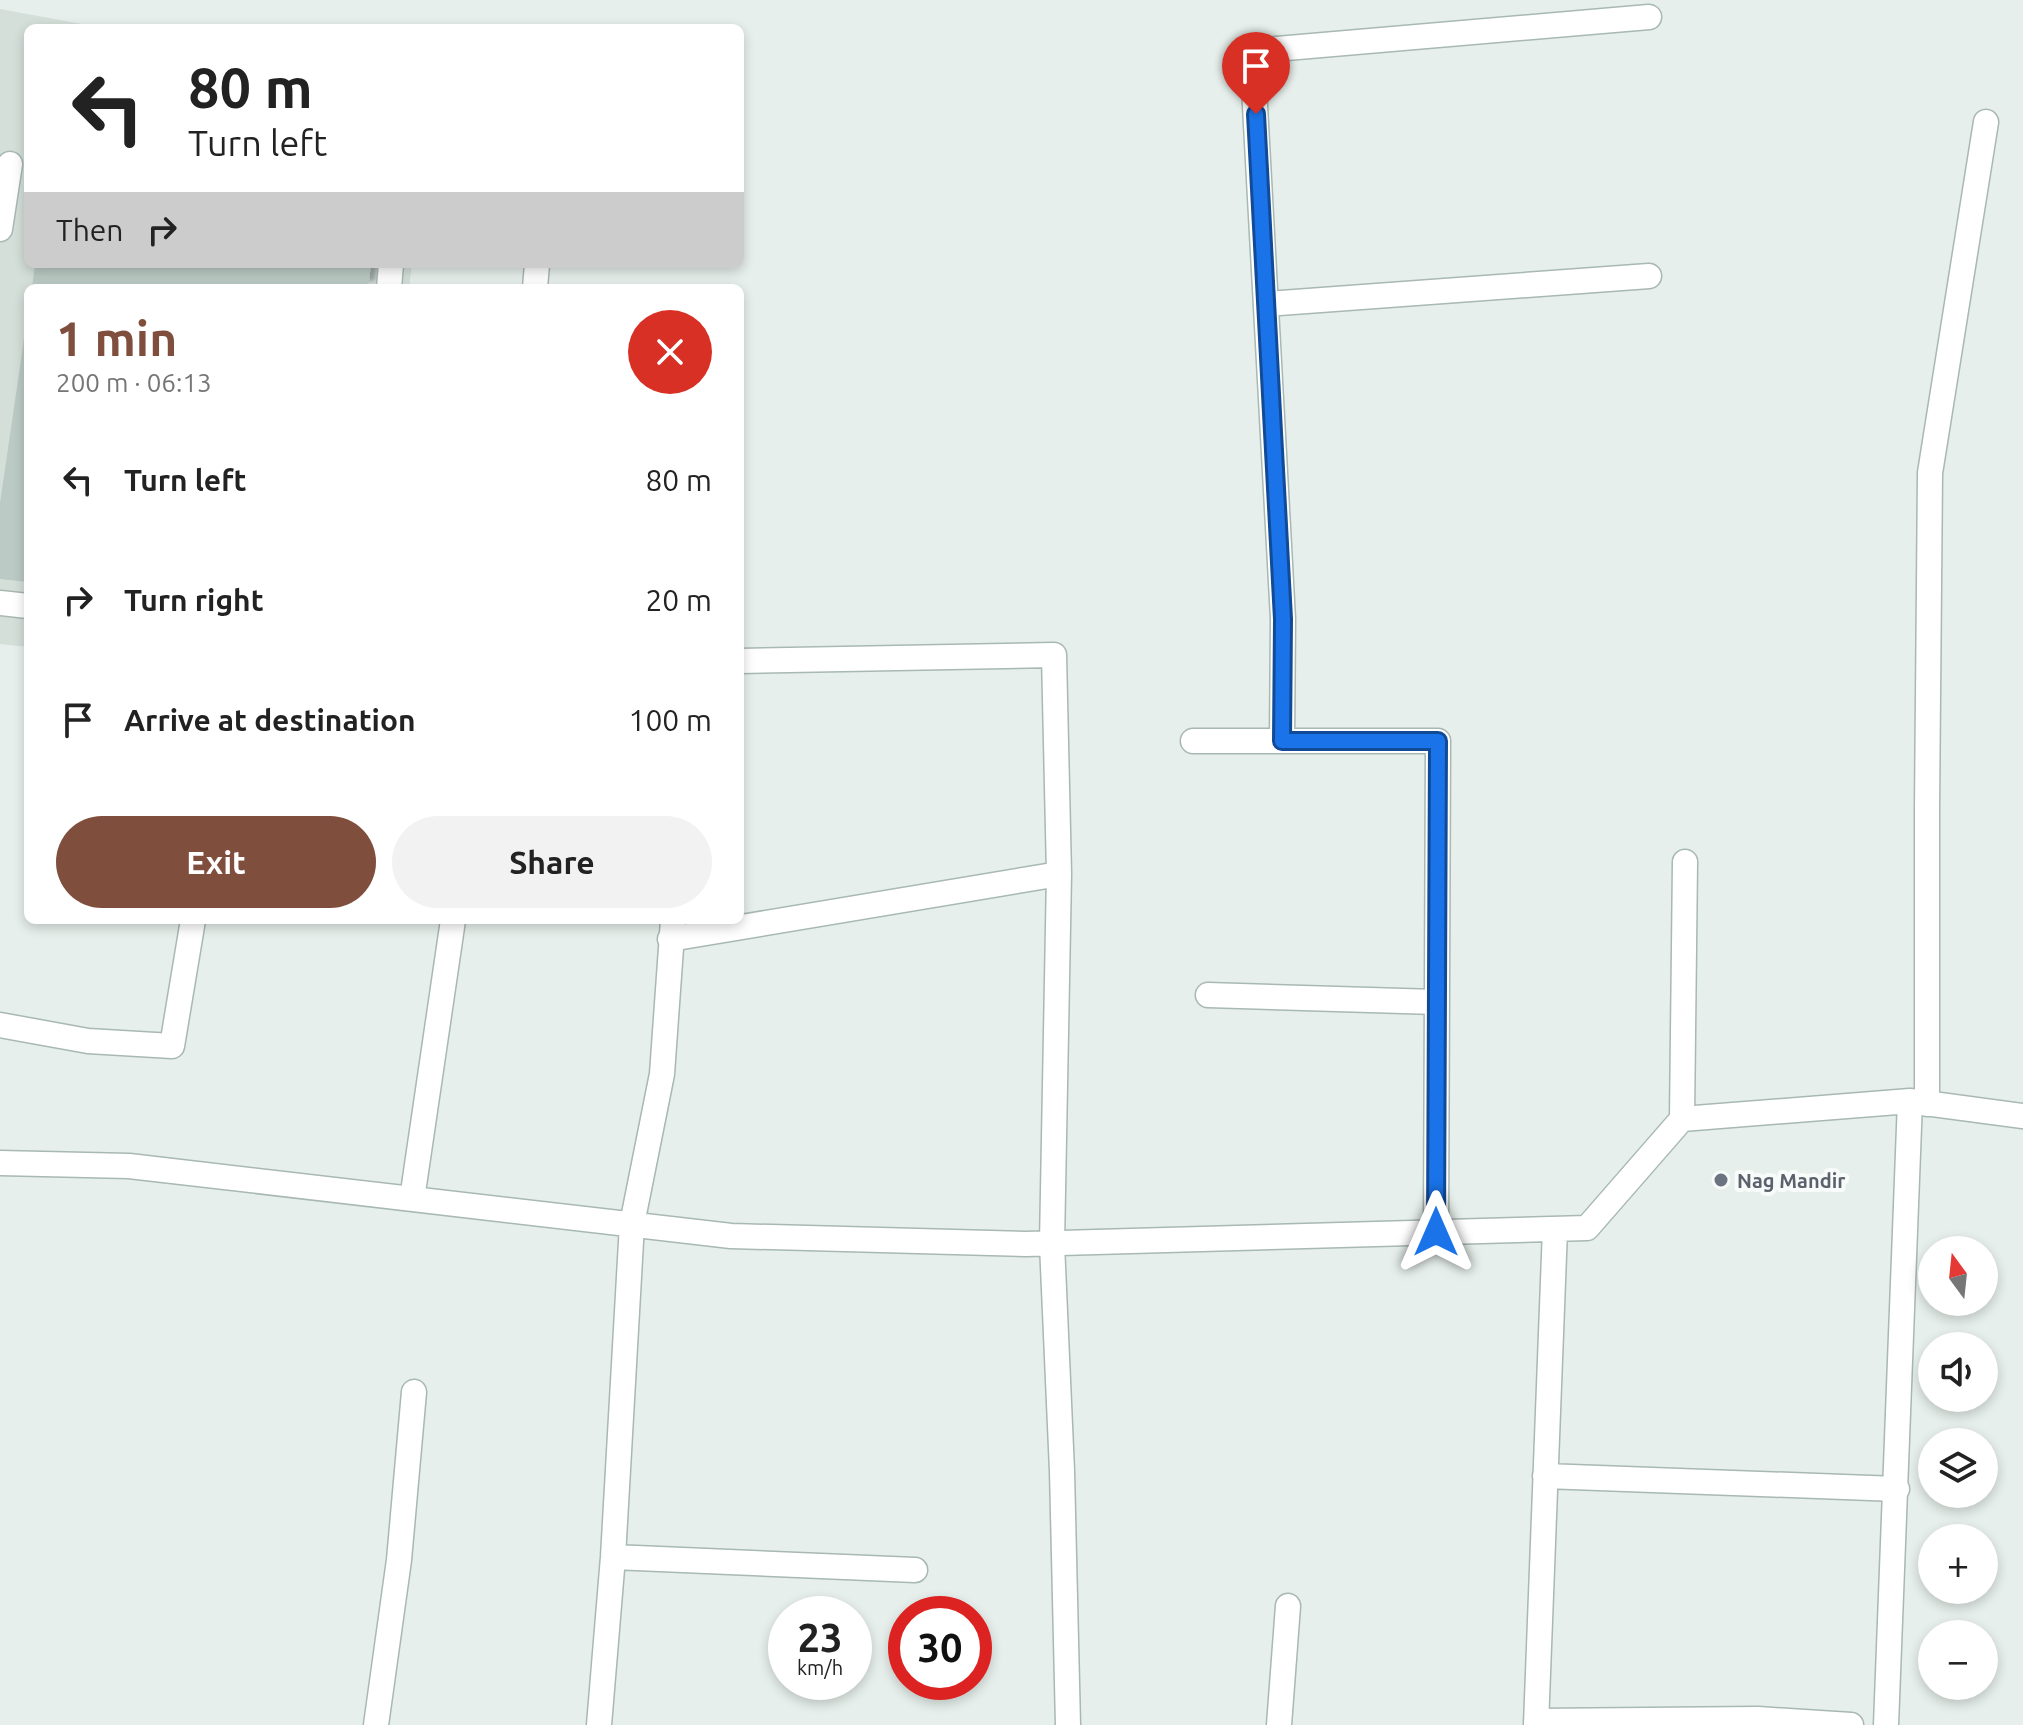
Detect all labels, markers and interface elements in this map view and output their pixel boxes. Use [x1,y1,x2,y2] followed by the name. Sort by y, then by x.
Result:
[1222,32,1290,114] pin
[1234,44,1278,88] icon: arrive
[56,56,160,160] icon: left
[188,56,313,119] text: 80 m
[188,122,327,163] text: Turn left
[140,208,184,252] icon: right
[56,213,124,247] text: Then
[628,310,712,394] button: close
[56,311,177,365] text: 1 min
[56,368,212,397] text: 200 m · 06:13
[56,458,100,502] icon: left
[124,463,246,497] text: Turn left
[645,463,712,497] text: 80 m
[56,578,100,622] icon: right
[124,583,264,617] text: Turn right
[645,583,712,617] text: 20 m
[56,698,100,742] icon: arrive
[124,703,416,737] text: Arrive at destination
[628,703,712,737] text: 100 m
[56,816,376,908] button: Exit
[392,816,712,908] button: Share
[1737,1169,1846,1192] place label: Nag Mandir
[1712,1171,1730,1189] marker: Nag Mandir
[1394,1190,1478,1274] position arrow
[1918,1236,1998,1316] north arrow
[1918,1236,1998,1700] map controls
[1918,1332,1998,1412] button: sound
[1918,1428,1998,1508] button: layers
[1918,1524,1998,1604] button: +
[888,1596,992,1700] speed limit sign: 30
[797,1615,843,1660] text: 23
[1918,1620,1998,1700] button: −
[797,1656,843,1679] text: km/h

